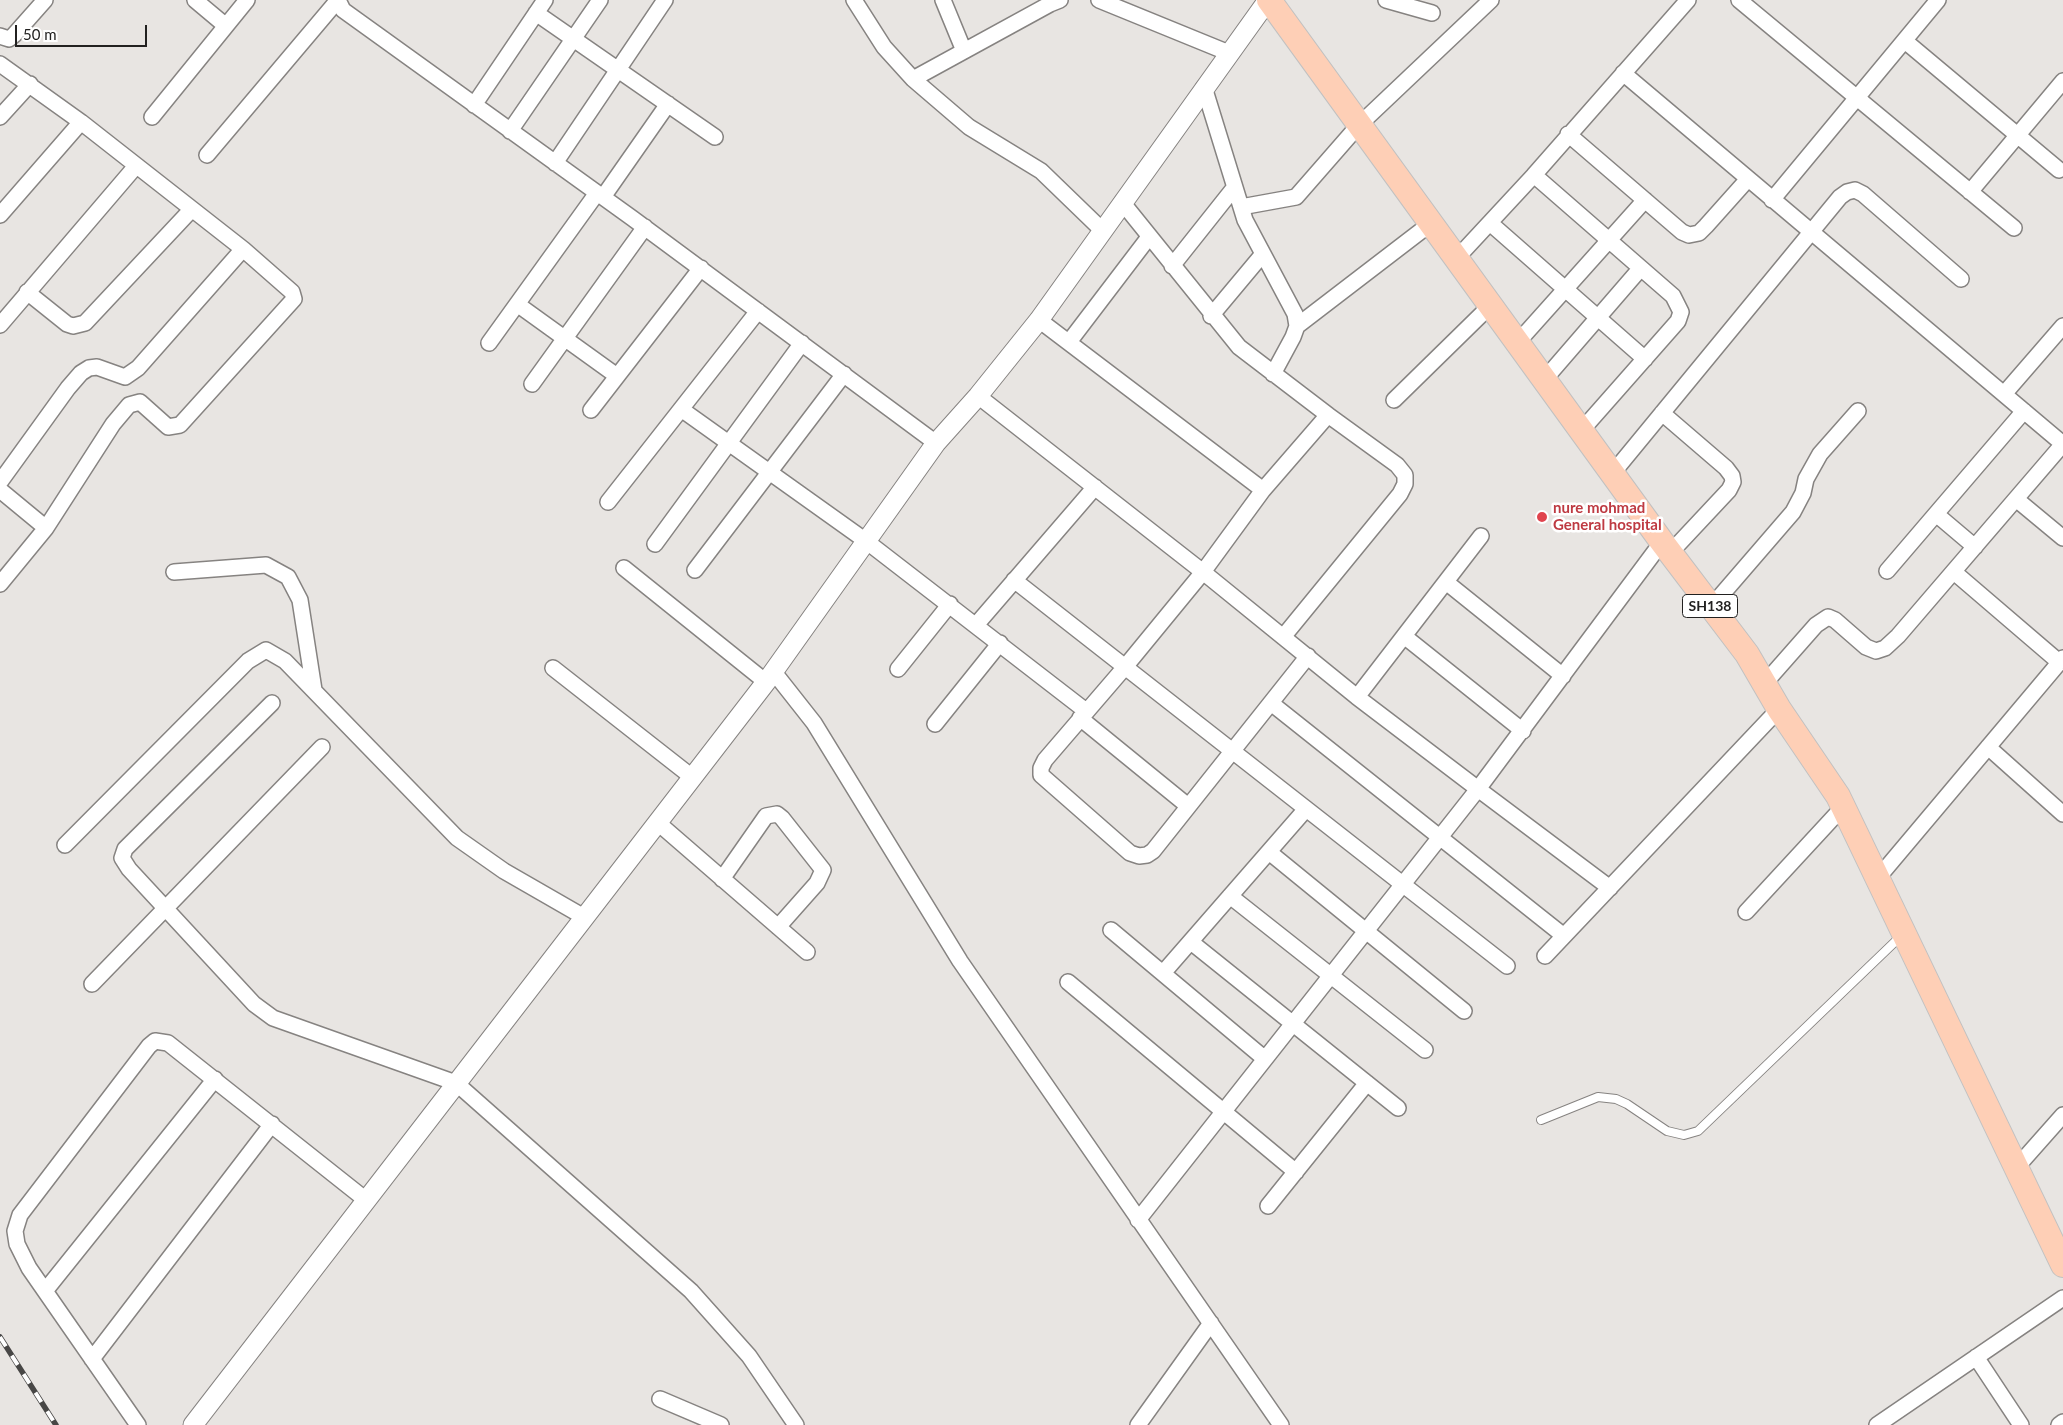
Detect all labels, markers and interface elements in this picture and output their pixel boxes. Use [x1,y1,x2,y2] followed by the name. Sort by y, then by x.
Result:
[18,15,150,47] scale bar
[23,25,57,43] text: 50 m
[1553,499,1662,534] place label: nure mohmad General hospital
[1535,510,1549,524] marker: nure mohmad General hospital
[1682,594,1738,618] road number: SH138

